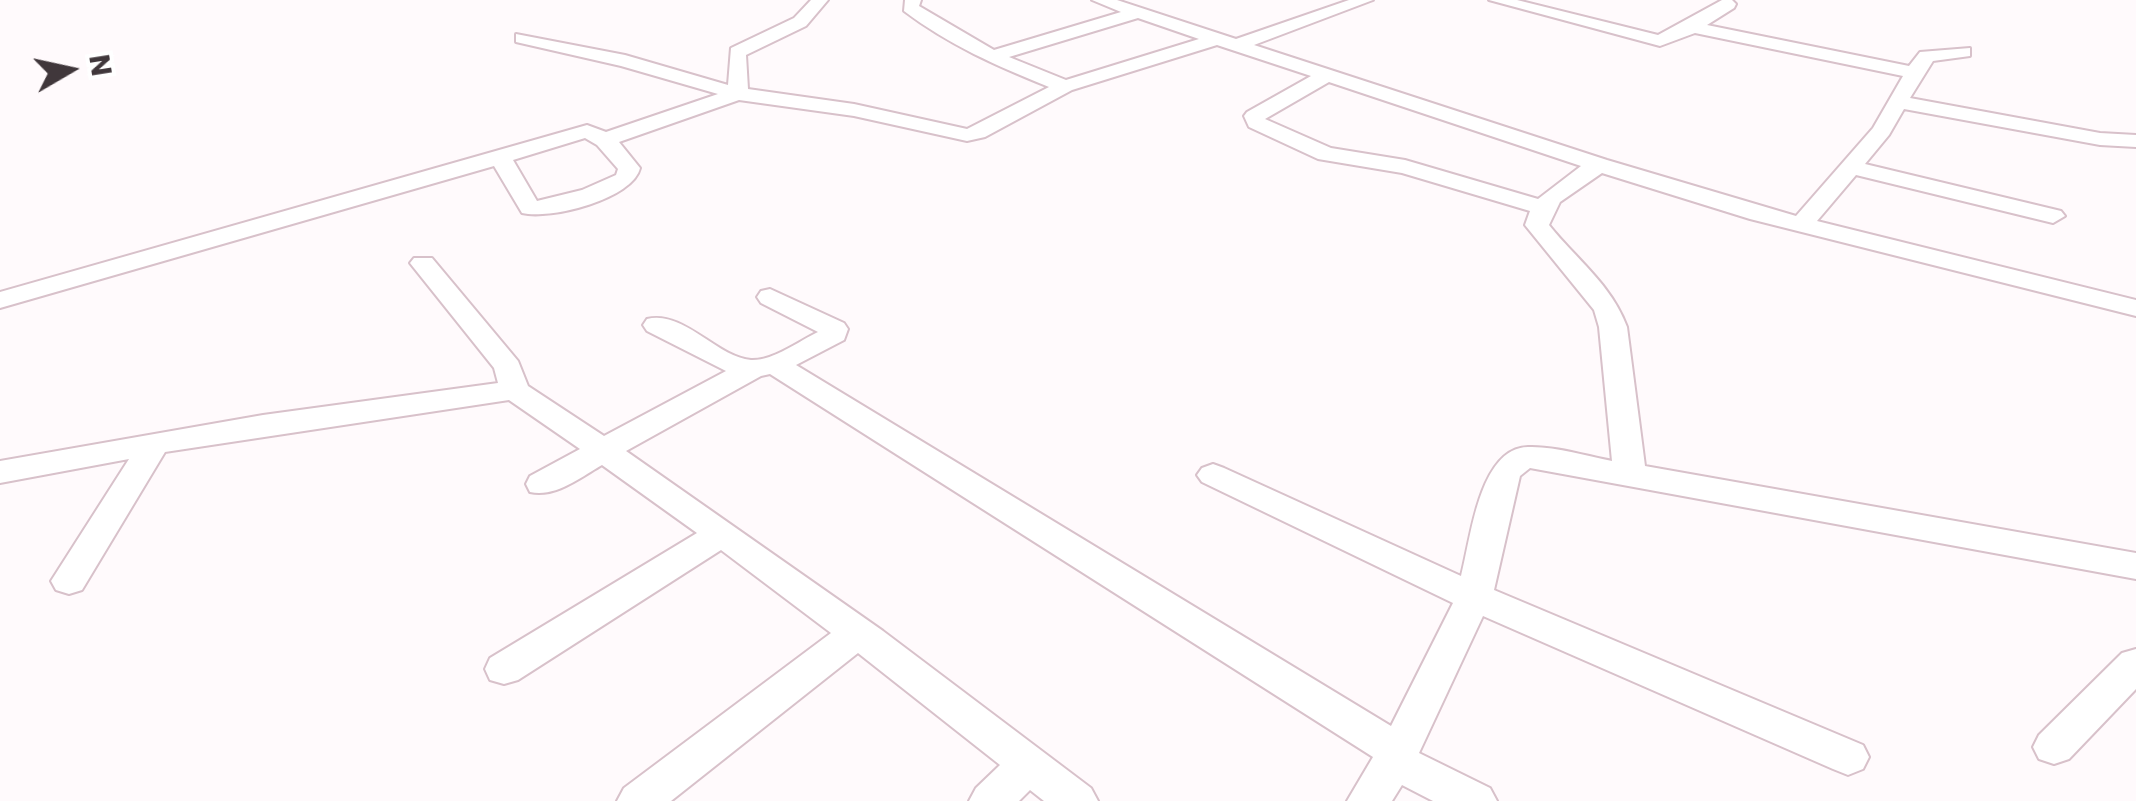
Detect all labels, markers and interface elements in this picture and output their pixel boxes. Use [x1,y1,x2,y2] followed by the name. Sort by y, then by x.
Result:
[20,20,120,120] north arrow
[79,52,121,79] text: N

